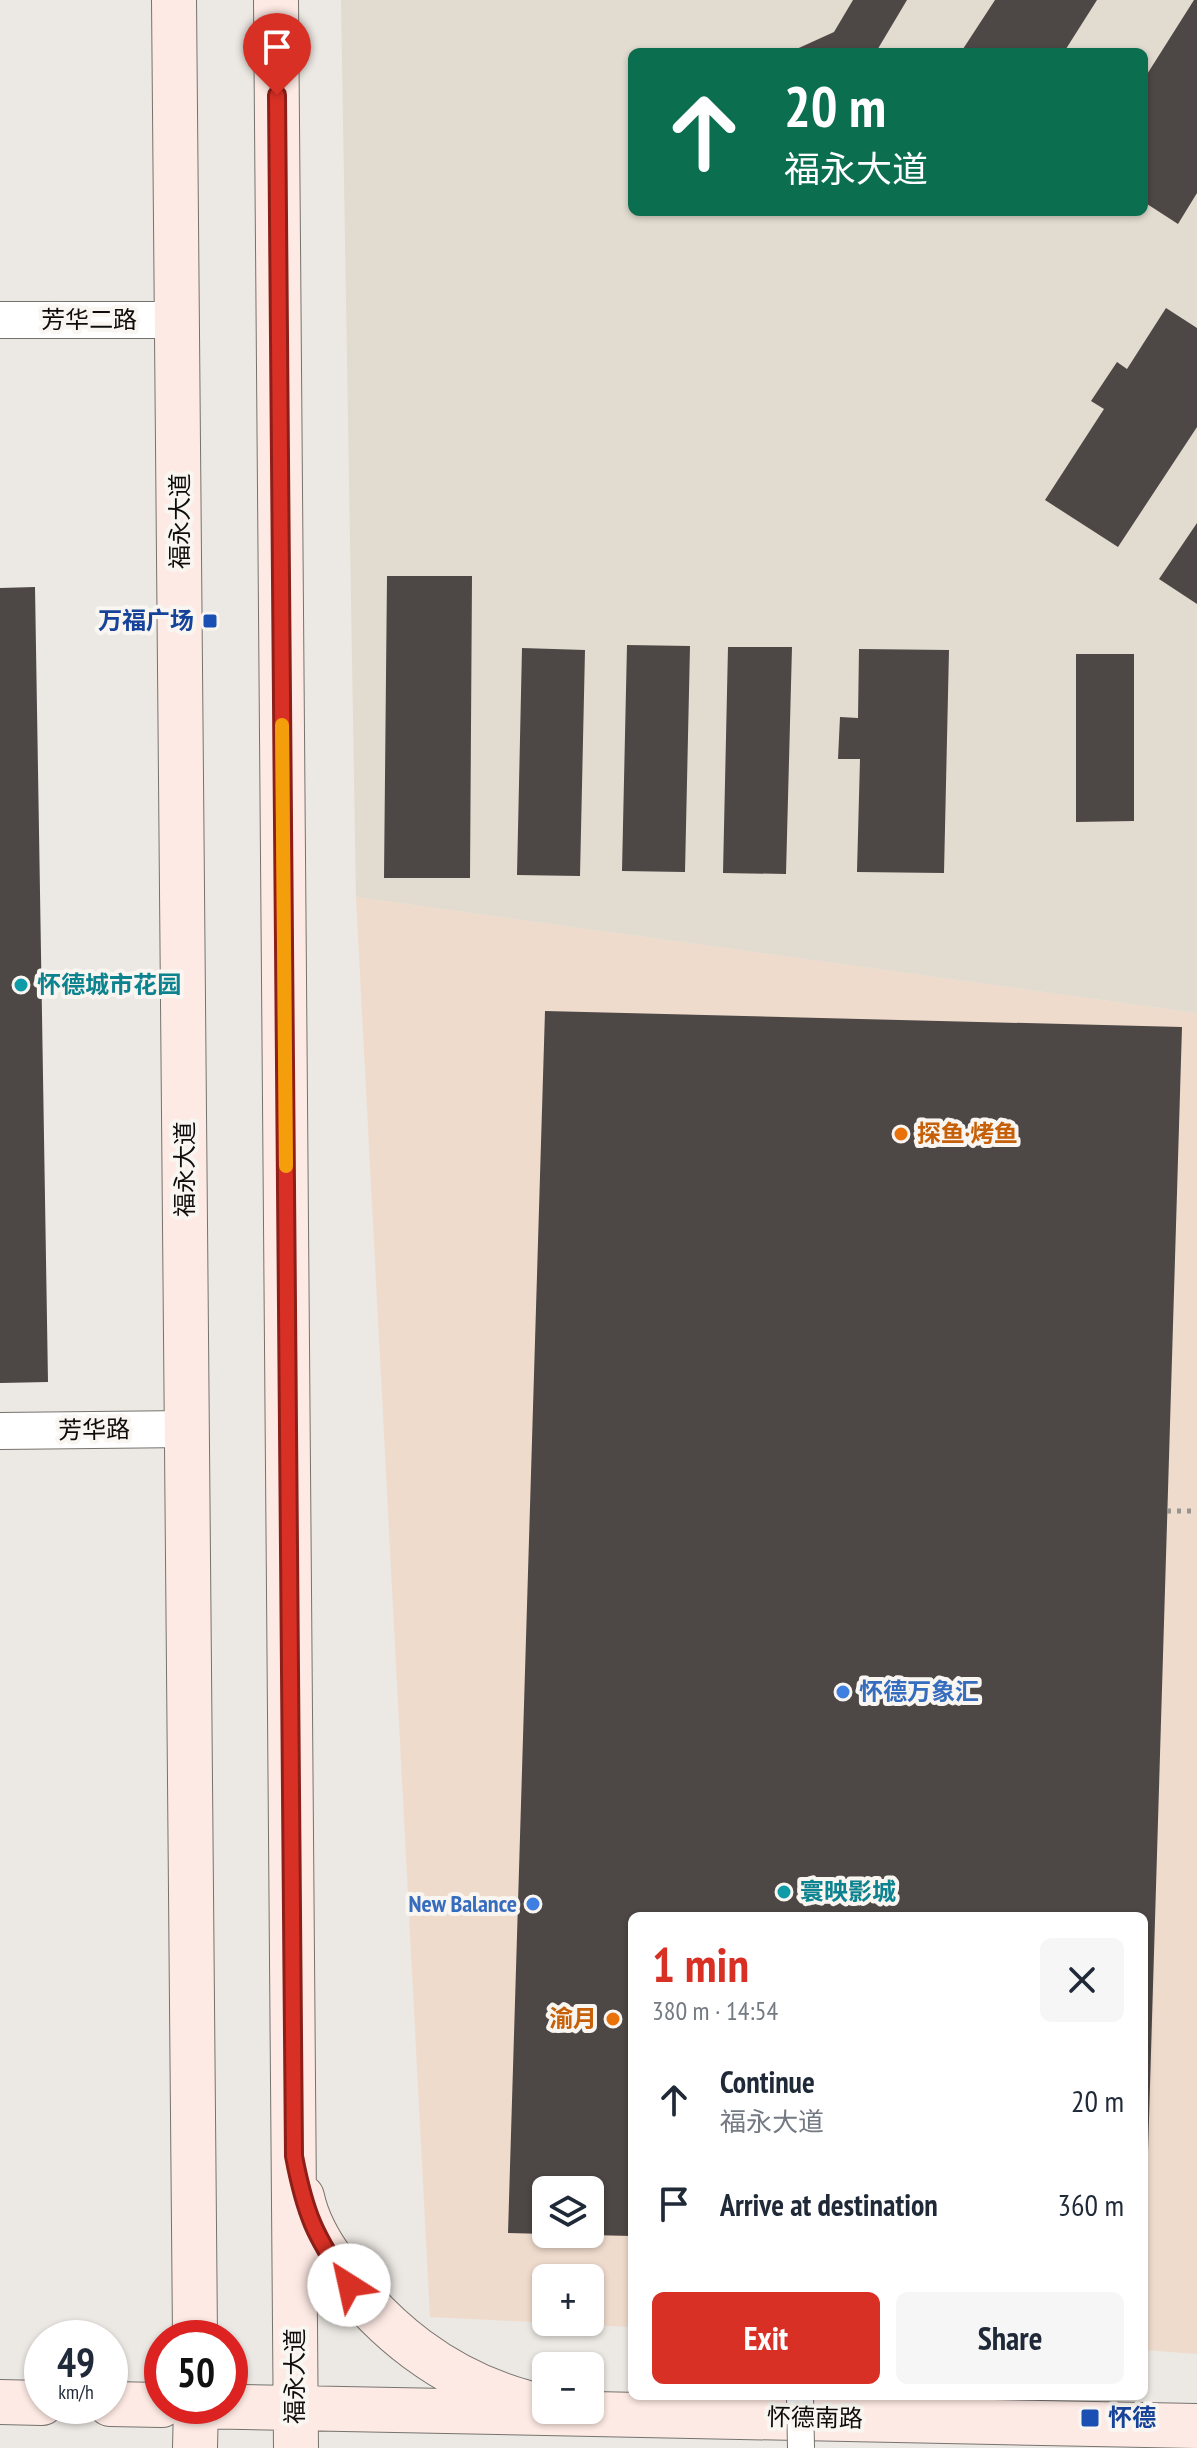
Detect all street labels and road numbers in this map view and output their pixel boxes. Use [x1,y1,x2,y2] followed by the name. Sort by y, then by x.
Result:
[41,304,137,335] street label: 芳华二路
[164,473,195,569] street label: 福永大道
[169,1121,200,1217] street label: 福永大道
[58,1413,130,1446] street label: 芳华路
[279,2328,310,2424] street label: 福永大道
[767,2401,863,2434] street label: 怀德南路

